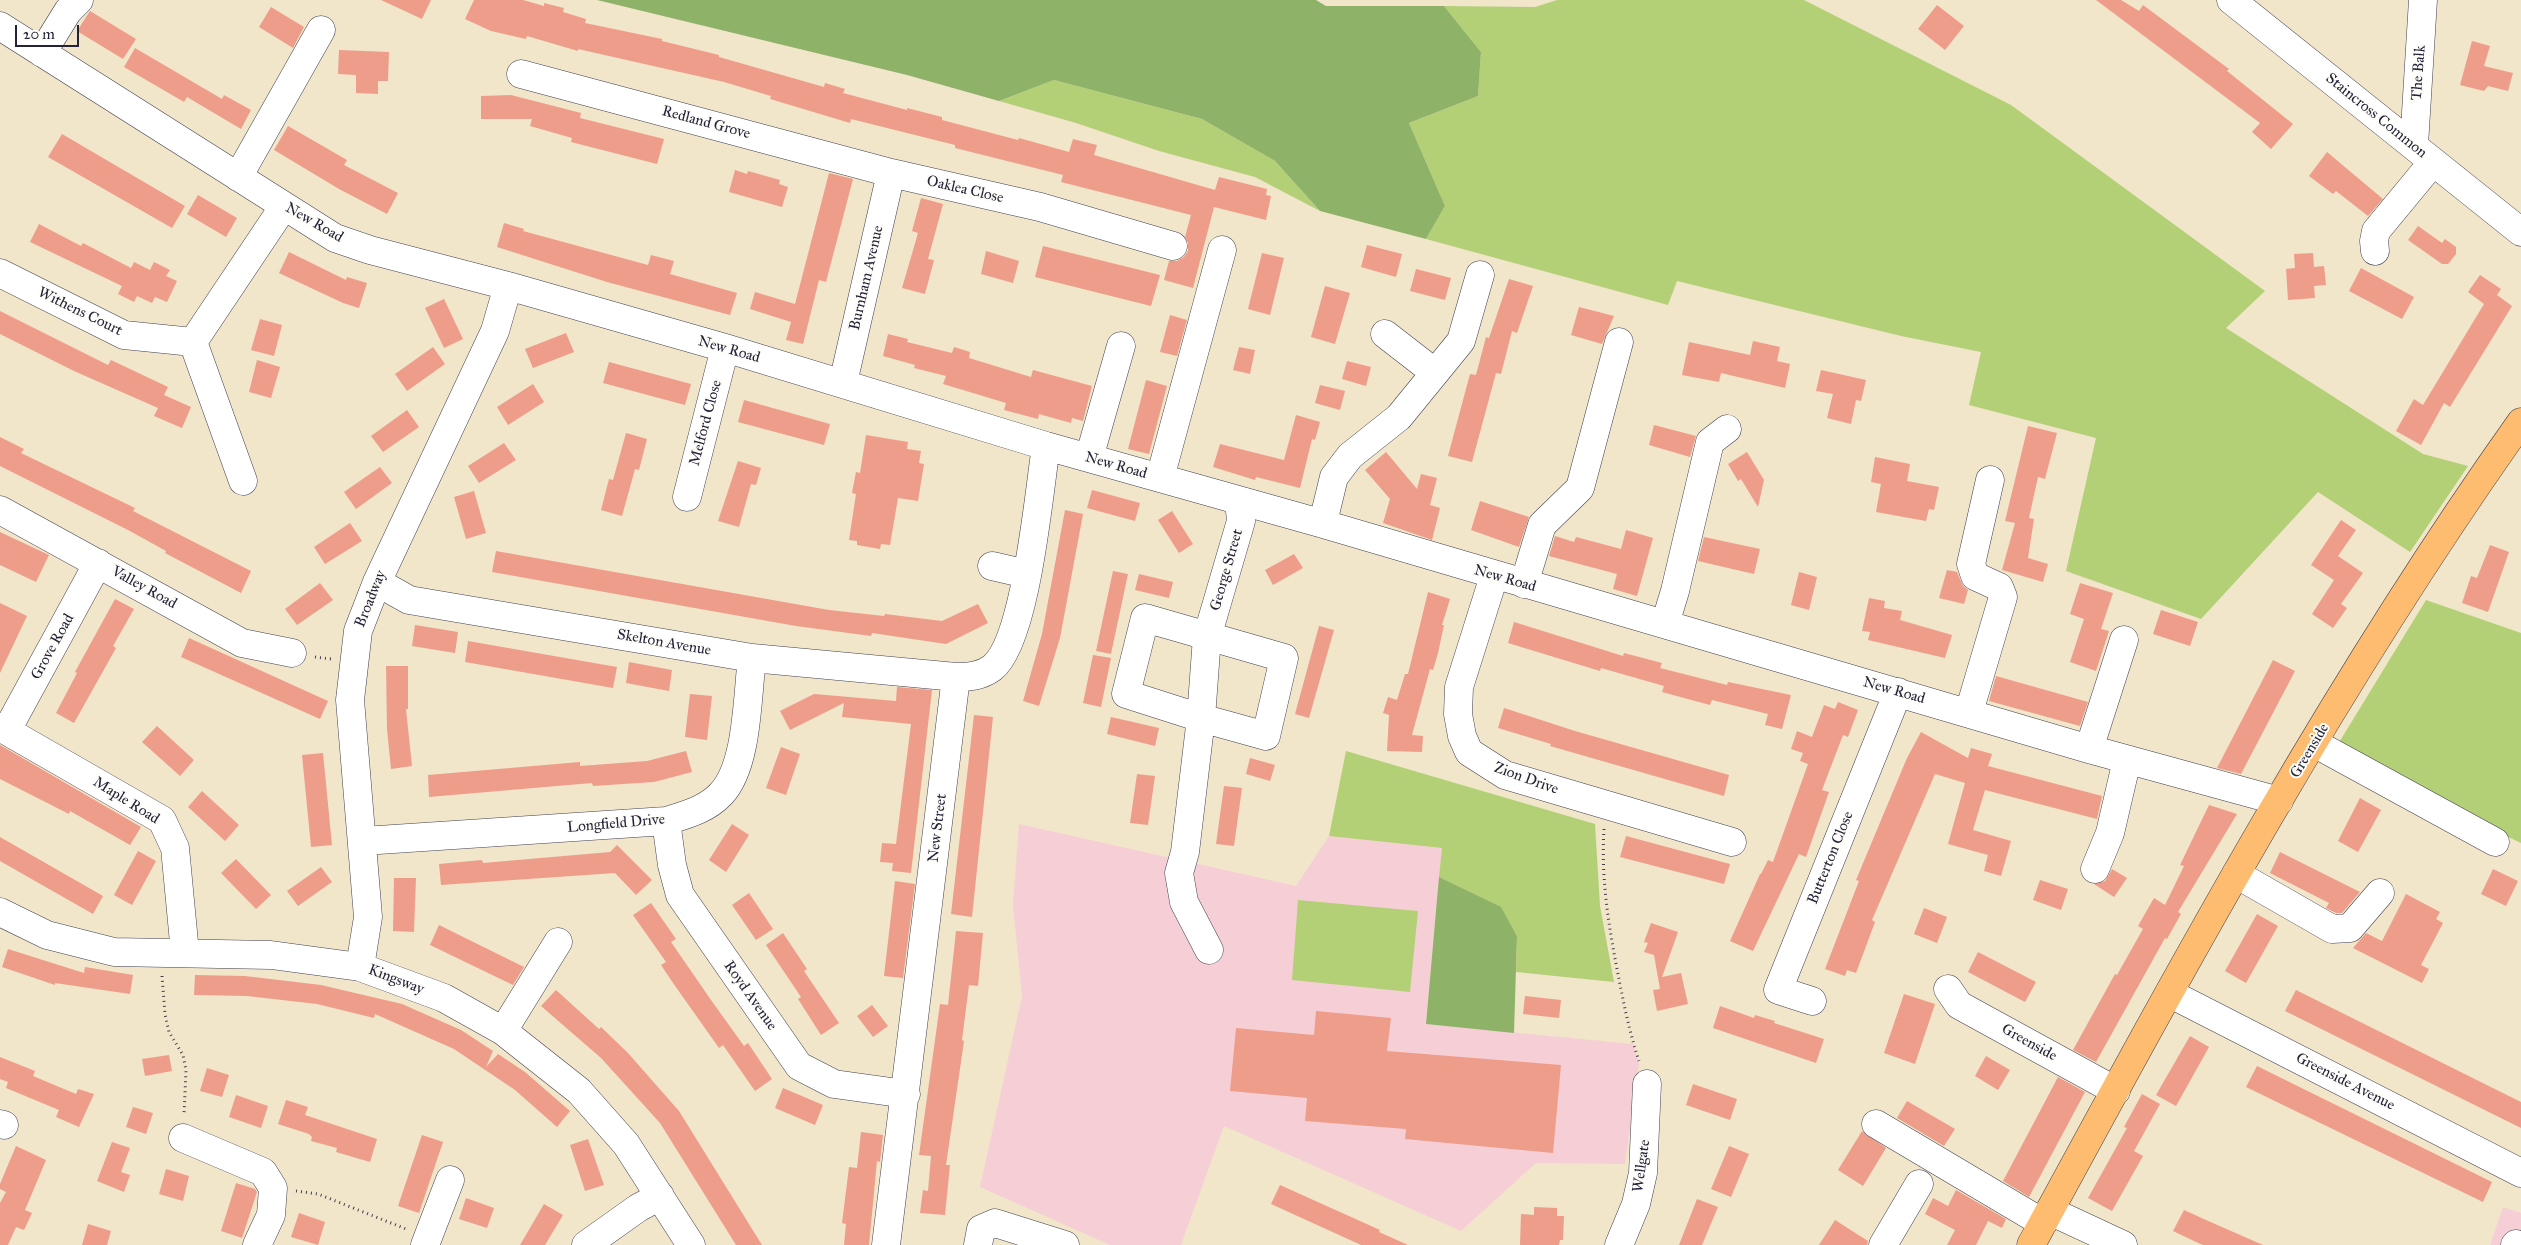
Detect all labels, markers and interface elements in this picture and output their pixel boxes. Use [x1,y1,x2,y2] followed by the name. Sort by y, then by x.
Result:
[18,15,81,47] scale bar
[23,25,55,43] text: 20 m
[2408,45,2430,101] street label: The Balk
[2322,70,2430,162] street label: Staincross Common
[660,103,752,143] street label: Redland Grove
[925,172,1005,208] street label: Oaklea Close
[282,199,346,247] street label: New Road
[846,224,888,332] street label: Burnham Avenue
[35,284,125,340] street label: Withens Court
[696,333,762,367] street label: New Road
[686,378,726,468] street label: Melford Close
[1083,449,1149,483] street label: New Road
[1207,527,1247,613] street label: George Street
[1472,562,1538,596] street label: New Road
[108,563,180,613] street label: Valley Road
[351,568,391,630] street label: Broadway
[28,611,78,683] street label: Grove Road
[616,626,712,660] street label: Skelton Avenue
[1861,674,1927,708] street label: New Road
[2287,720,2333,782] street label: Greenside
[1491,759,1561,799] street label: Zion Drive
[90,774,162,828] street label: Maple Road
[925,793,951,863] street label: New Street
[1804,809,1858,907] street label: Butterton Close
[566,811,666,837] street label: Longfield Drive
[719,958,781,1034] street label: Royd Avenue
[366,961,426,999] street label: Kingsway
[1998,1020,2060,1066] street label: Greenside
[2292,1049,2398,1115] street label: Greenside Avenue
[1629,1139,1655,1193] street label: Wellgate

